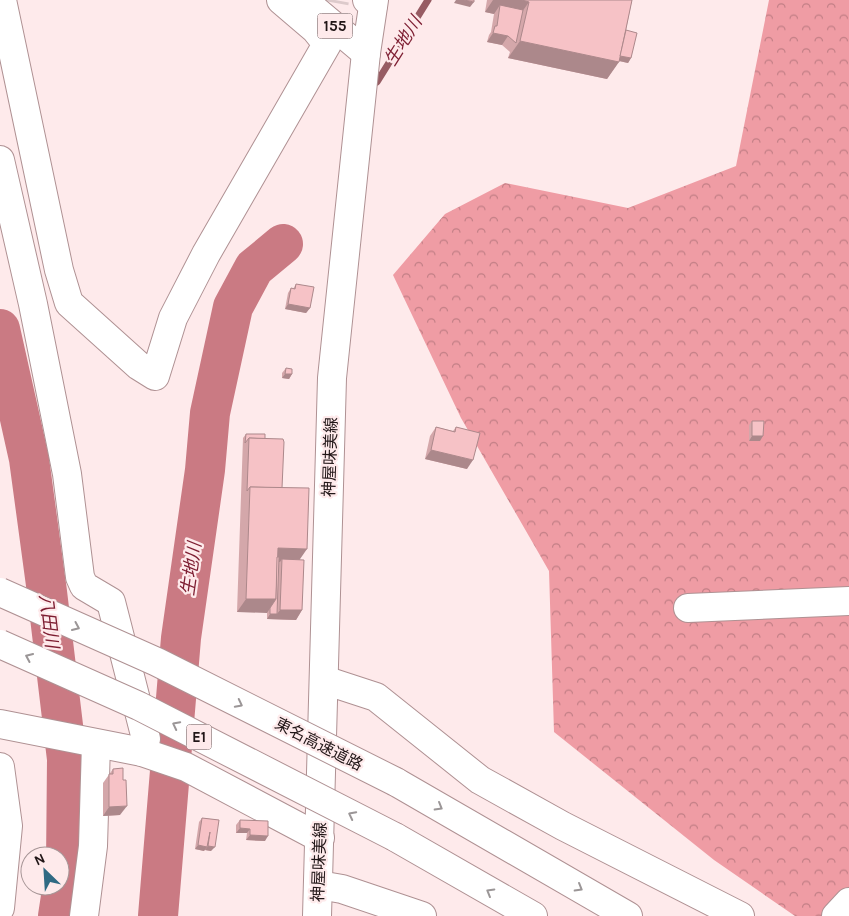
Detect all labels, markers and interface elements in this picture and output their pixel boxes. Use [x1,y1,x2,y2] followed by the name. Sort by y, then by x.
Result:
[379,11,428,70] water label: 生地川
[318,14,352,38] road number: 155
[319,417,341,497] street label: 神屋味美線
[176,539,206,597] water label: 生地川
[35,593,63,651] water label: 八田川
[71,620,80,631] one-way arrow
[25,652,34,663] one-way arrow
[234,697,243,708] one-way arrow
[272,714,366,774] street label: 東名高速道路
[172,721,181,731] one-way arrow
[186,724,212,750] road number: E1
[433,800,442,810] one-way arrow
[348,811,357,821] one-way arrow
[308,822,330,902] street label: 神屋味美線
[20,846,70,896] north arrow
[32,850,48,869] text: N
[574,882,583,892] one-way arrow
[487,888,496,898] one-way arrow

